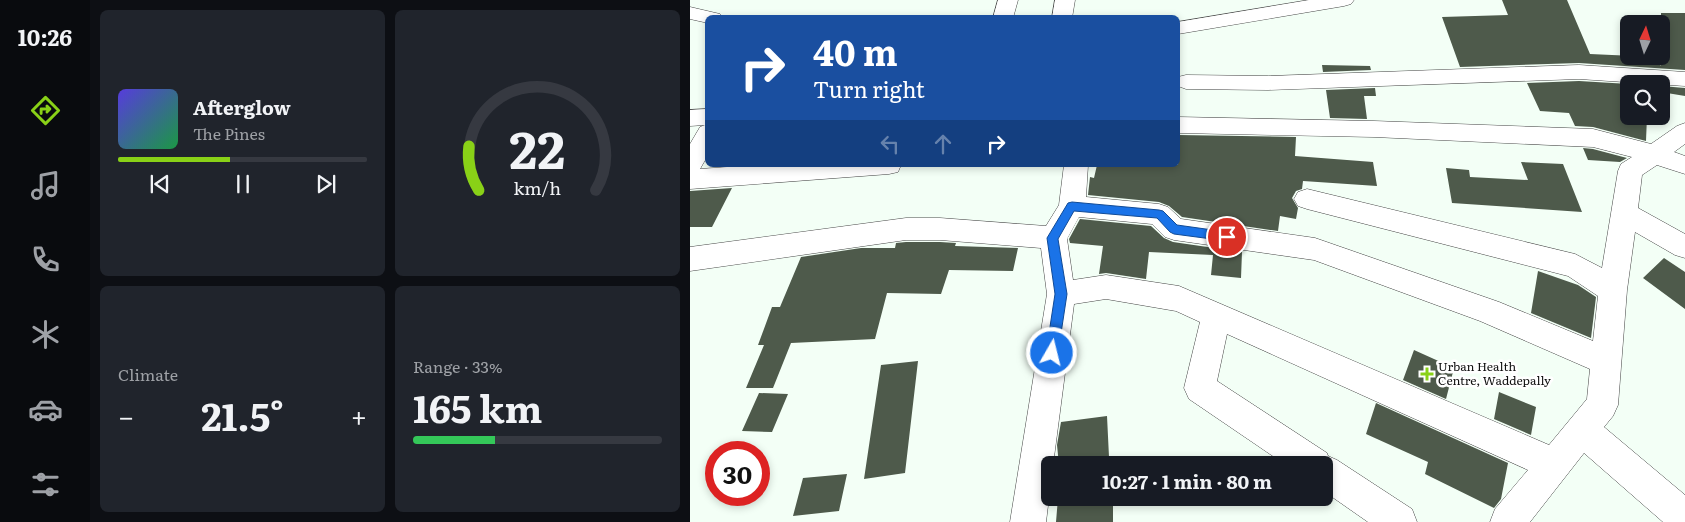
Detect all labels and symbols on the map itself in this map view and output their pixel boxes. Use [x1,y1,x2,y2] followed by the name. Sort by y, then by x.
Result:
[1620,15,1670,65] north arrow
[1206,216,1248,258] pin
[1025,326,1077,378] position arrow
[1438,357,1551,389] place label: Urban Health Centre, Waddepally
[1420,367,1434,381] marker: Urban Health Centre, Waddepally
[705,441,770,506] speed limit sign: 30

